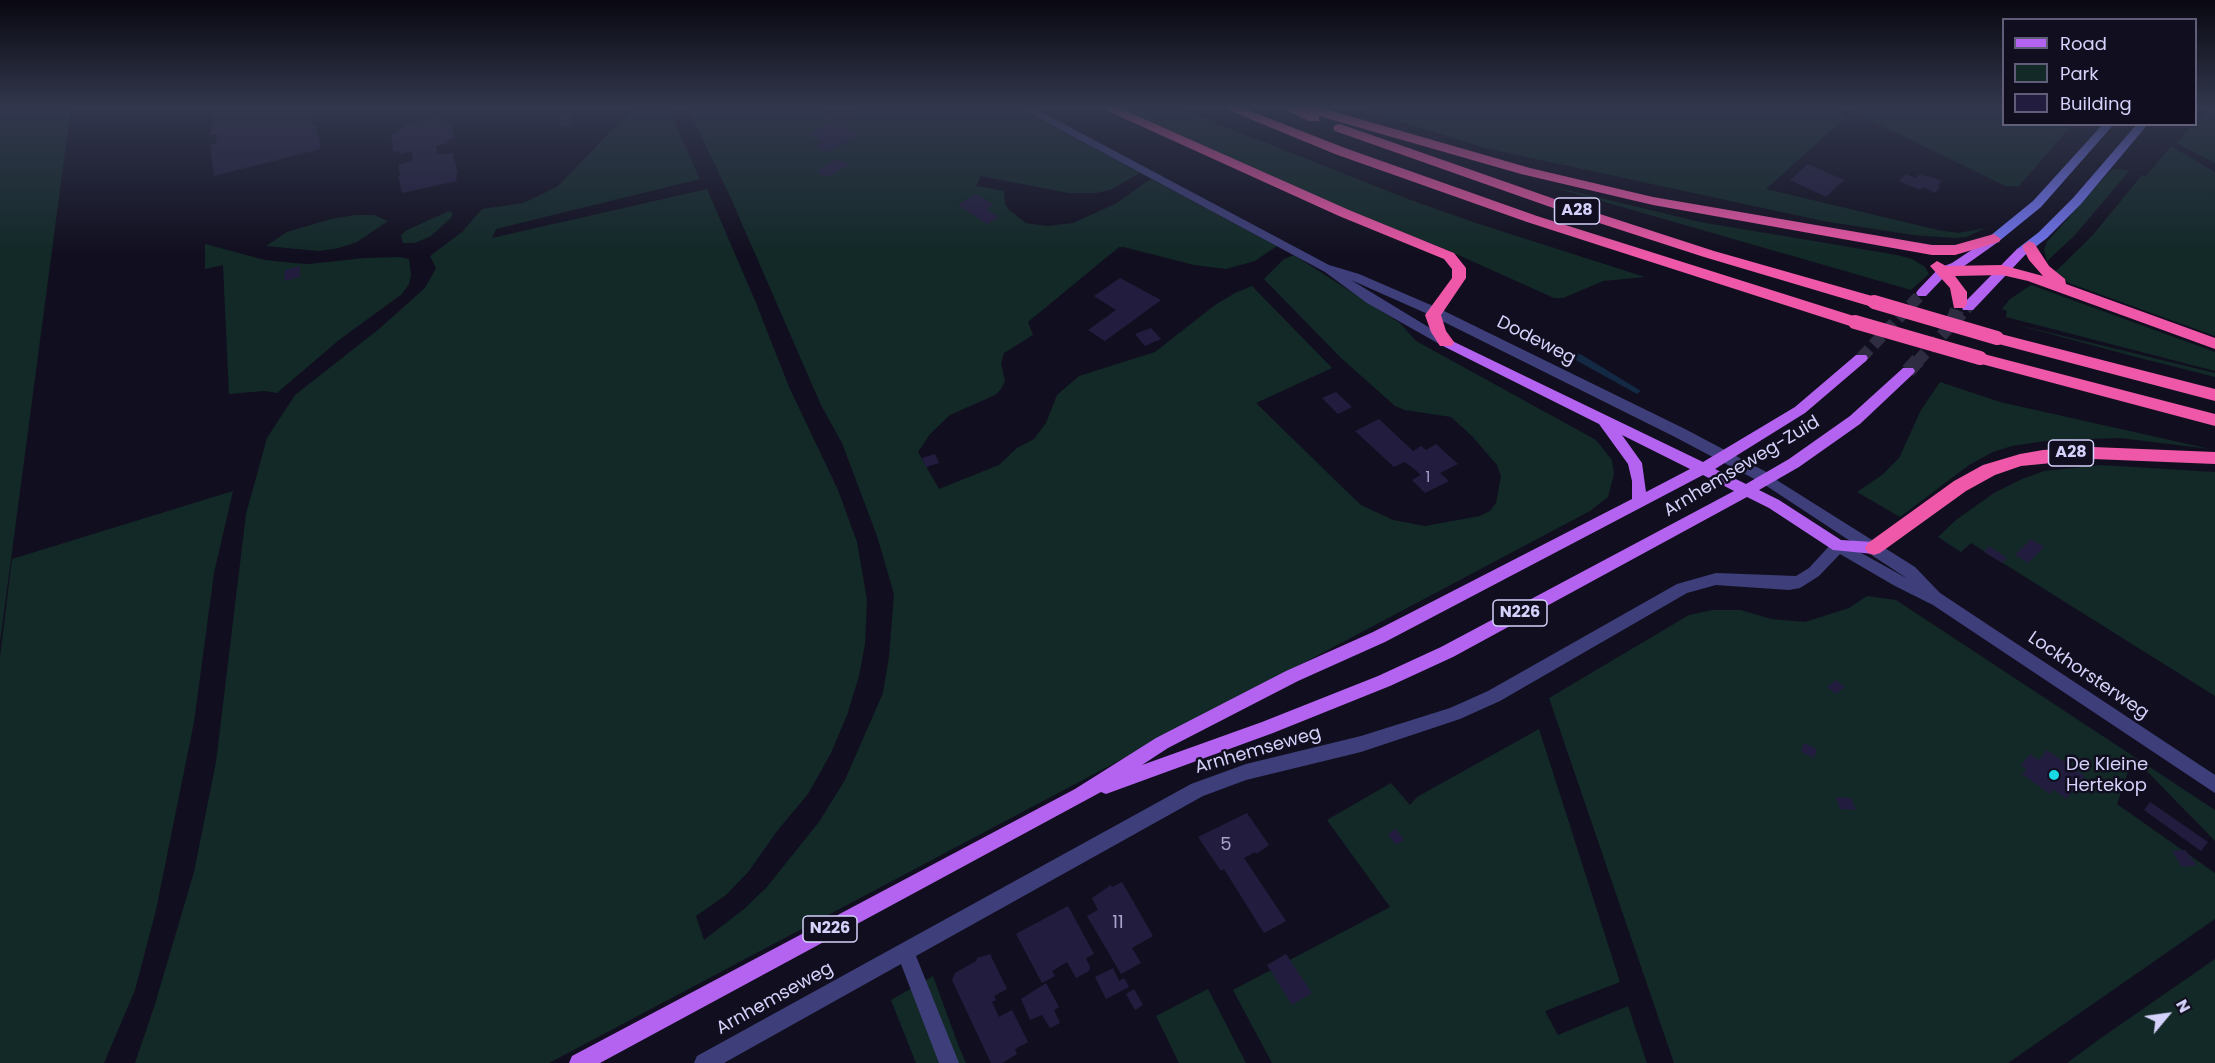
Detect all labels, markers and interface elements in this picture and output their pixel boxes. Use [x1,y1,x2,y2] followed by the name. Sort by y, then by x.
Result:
[2002,18,2197,126] legend
[2060,31,2107,56] text: Road
[2060,61,2099,86] text: Park
[2060,91,2132,116] text: Building
[1554,198,1600,224] road number: A28
[1493,312,1579,370] street label: Dodeweg
[1660,412,1824,522] street label: Arnhemseweg-Zuid
[2048,440,2094,466] road number: A28
[1426,469,1430,487] house number: 1
[1493,600,1547,626] road number: N226
[2023,628,2153,724] street label: Lockhorsterweg
[1192,723,1324,779] street label: Arnhemseweg
[2066,754,2148,796] place label: De Kleine Hertekop
[2047,768,2061,782] marker: De Kleine Hertekop
[1220,834,1232,856] house number: 5
[1112,912,1124,934] house number: 11
[803,916,857,942] road number: N226
[713,958,837,1040] street label: Arnhemseweg
[2137,985,2197,1045] north arrow
[2170,995,2196,1017] text: N

